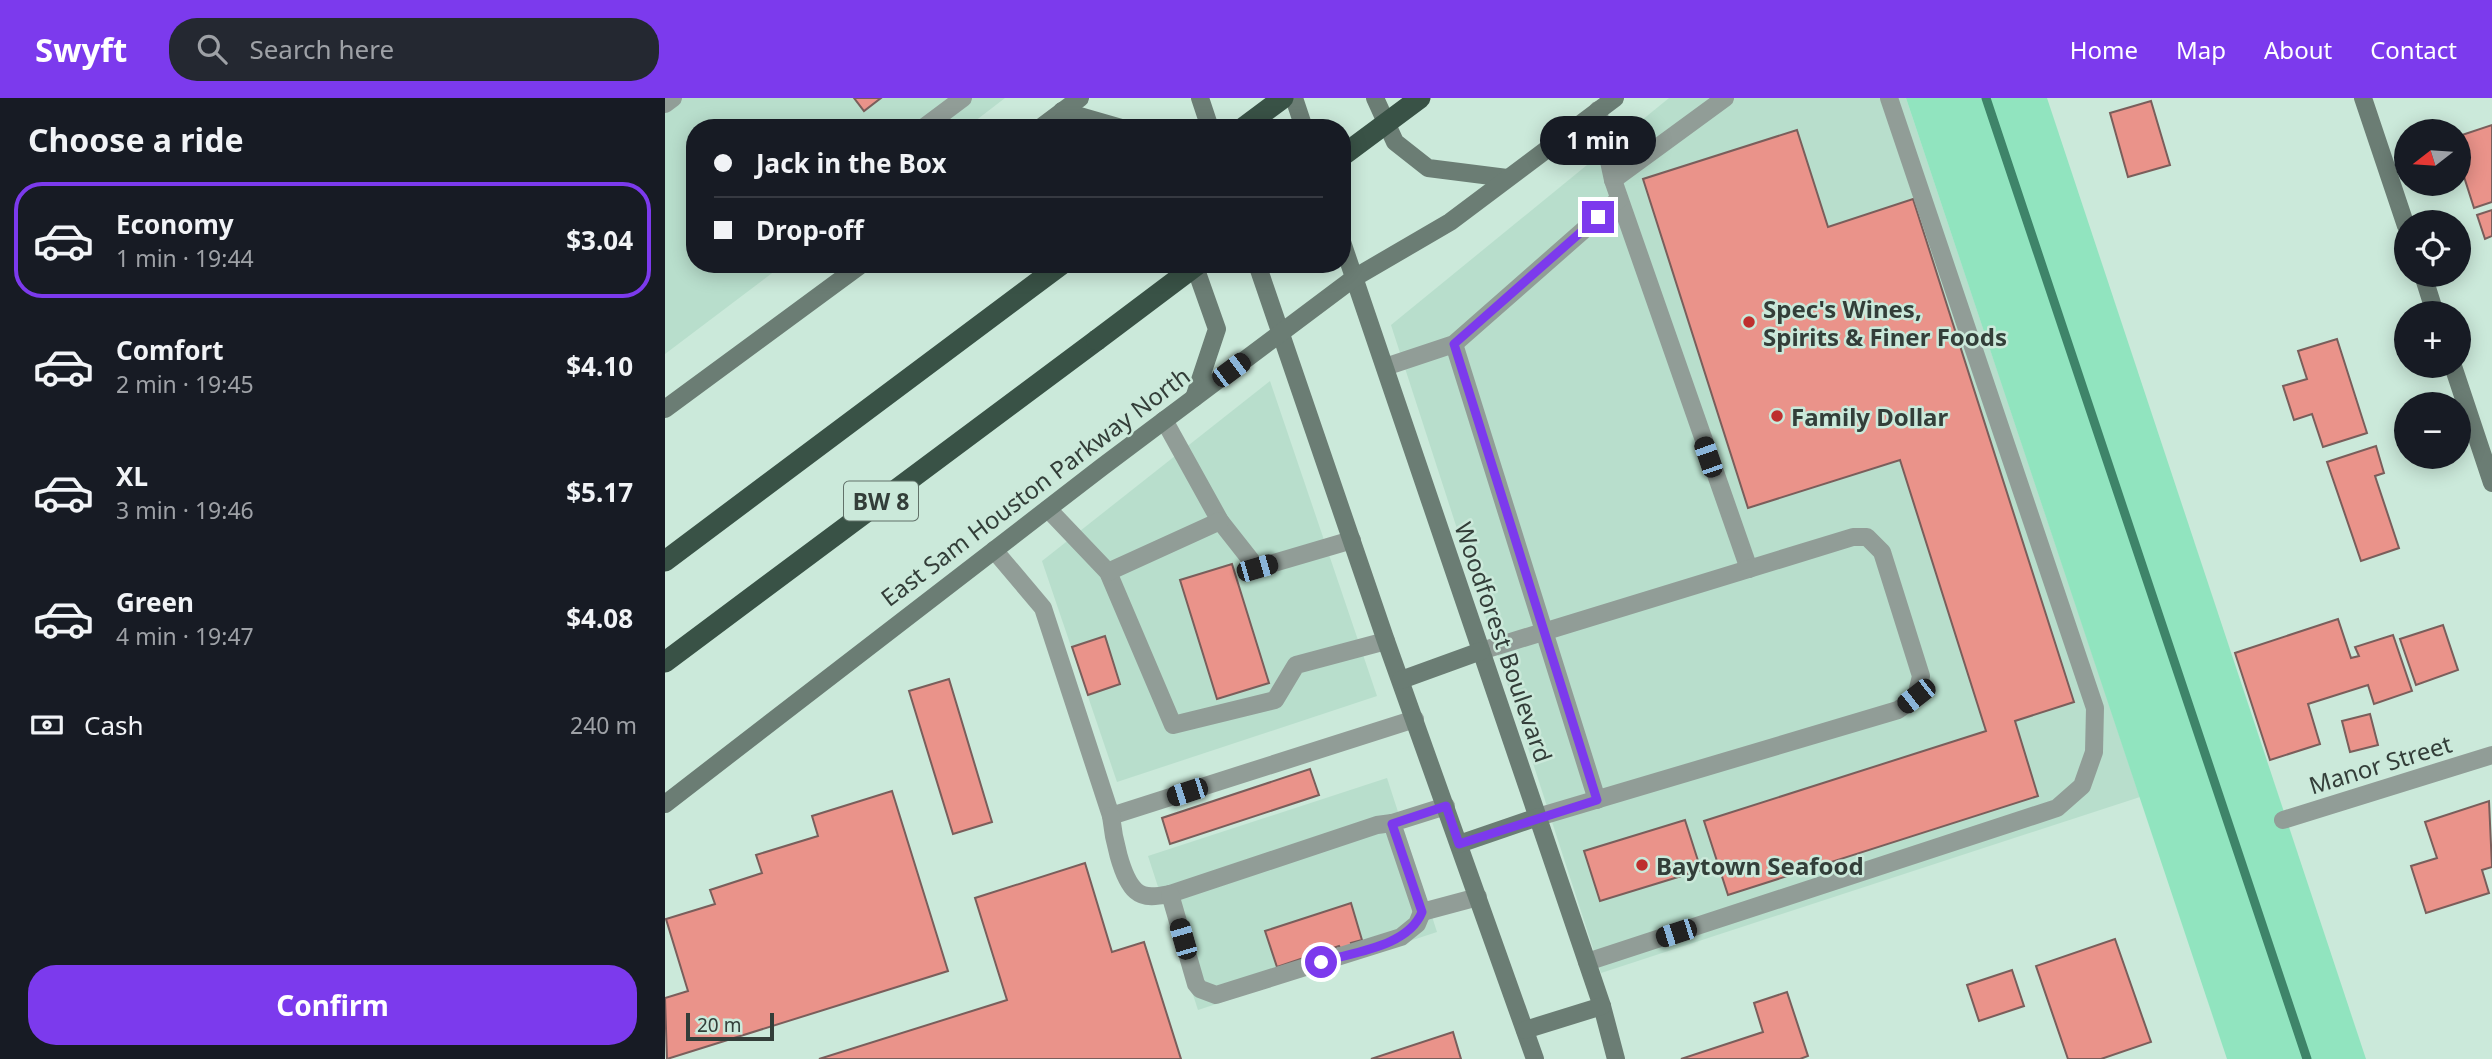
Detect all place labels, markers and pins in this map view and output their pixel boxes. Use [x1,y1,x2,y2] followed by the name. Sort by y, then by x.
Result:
[1763,292,2007,353] place label: Spec's Wines, Spirits & Finer Foods
[1741,314,1757,330] marker: Spec's Wines, Spirits & Finer Foods
[1791,400,1948,433] place label: Family Dollar
[1769,408,1785,424] marker: Family Dollar
[1656,849,1864,882] place label: Baytown Seafood
[1634,857,1650,873] marker: Baytown Seafood

